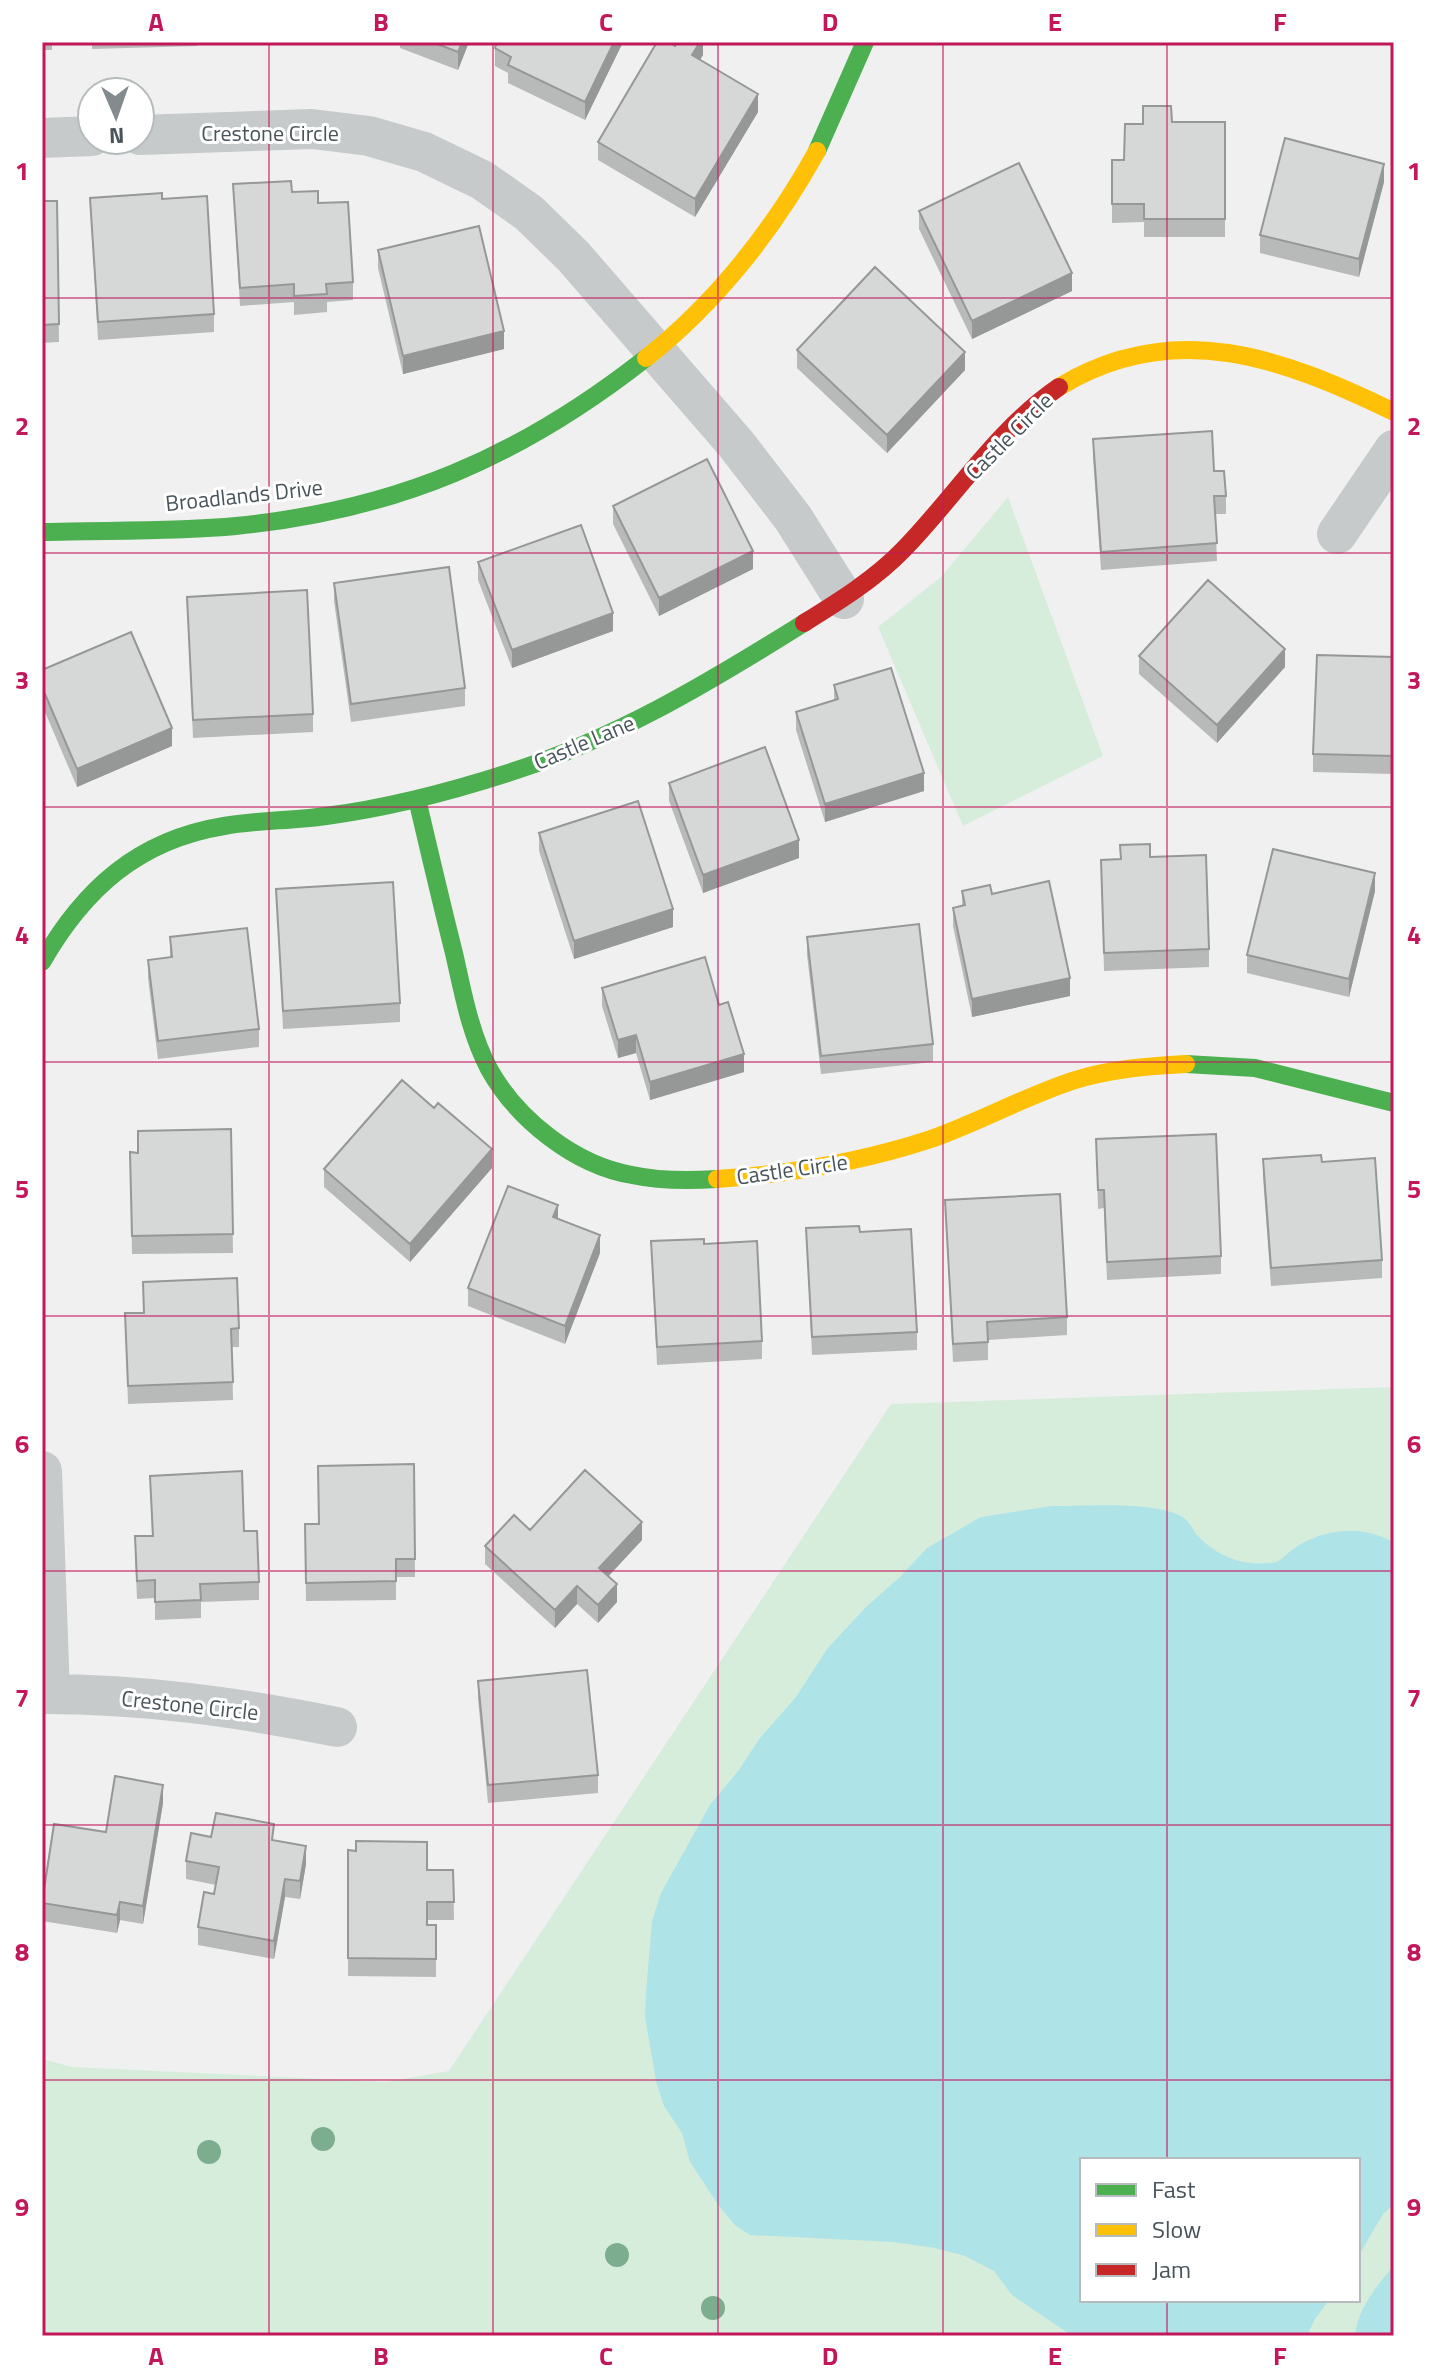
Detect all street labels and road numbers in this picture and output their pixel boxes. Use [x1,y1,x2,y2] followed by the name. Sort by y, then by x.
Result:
[201,116,339,150] street label: Crestone Circle
[957,384,1061,488] street label: Castle Circle
[164,470,324,520] street label: Broadlands Drive
[528,706,640,778] street label: Castle Lane
[734,1144,850,1194] street label: Castle Circle
[120,1681,260,1729] street label: Crestone Circle

